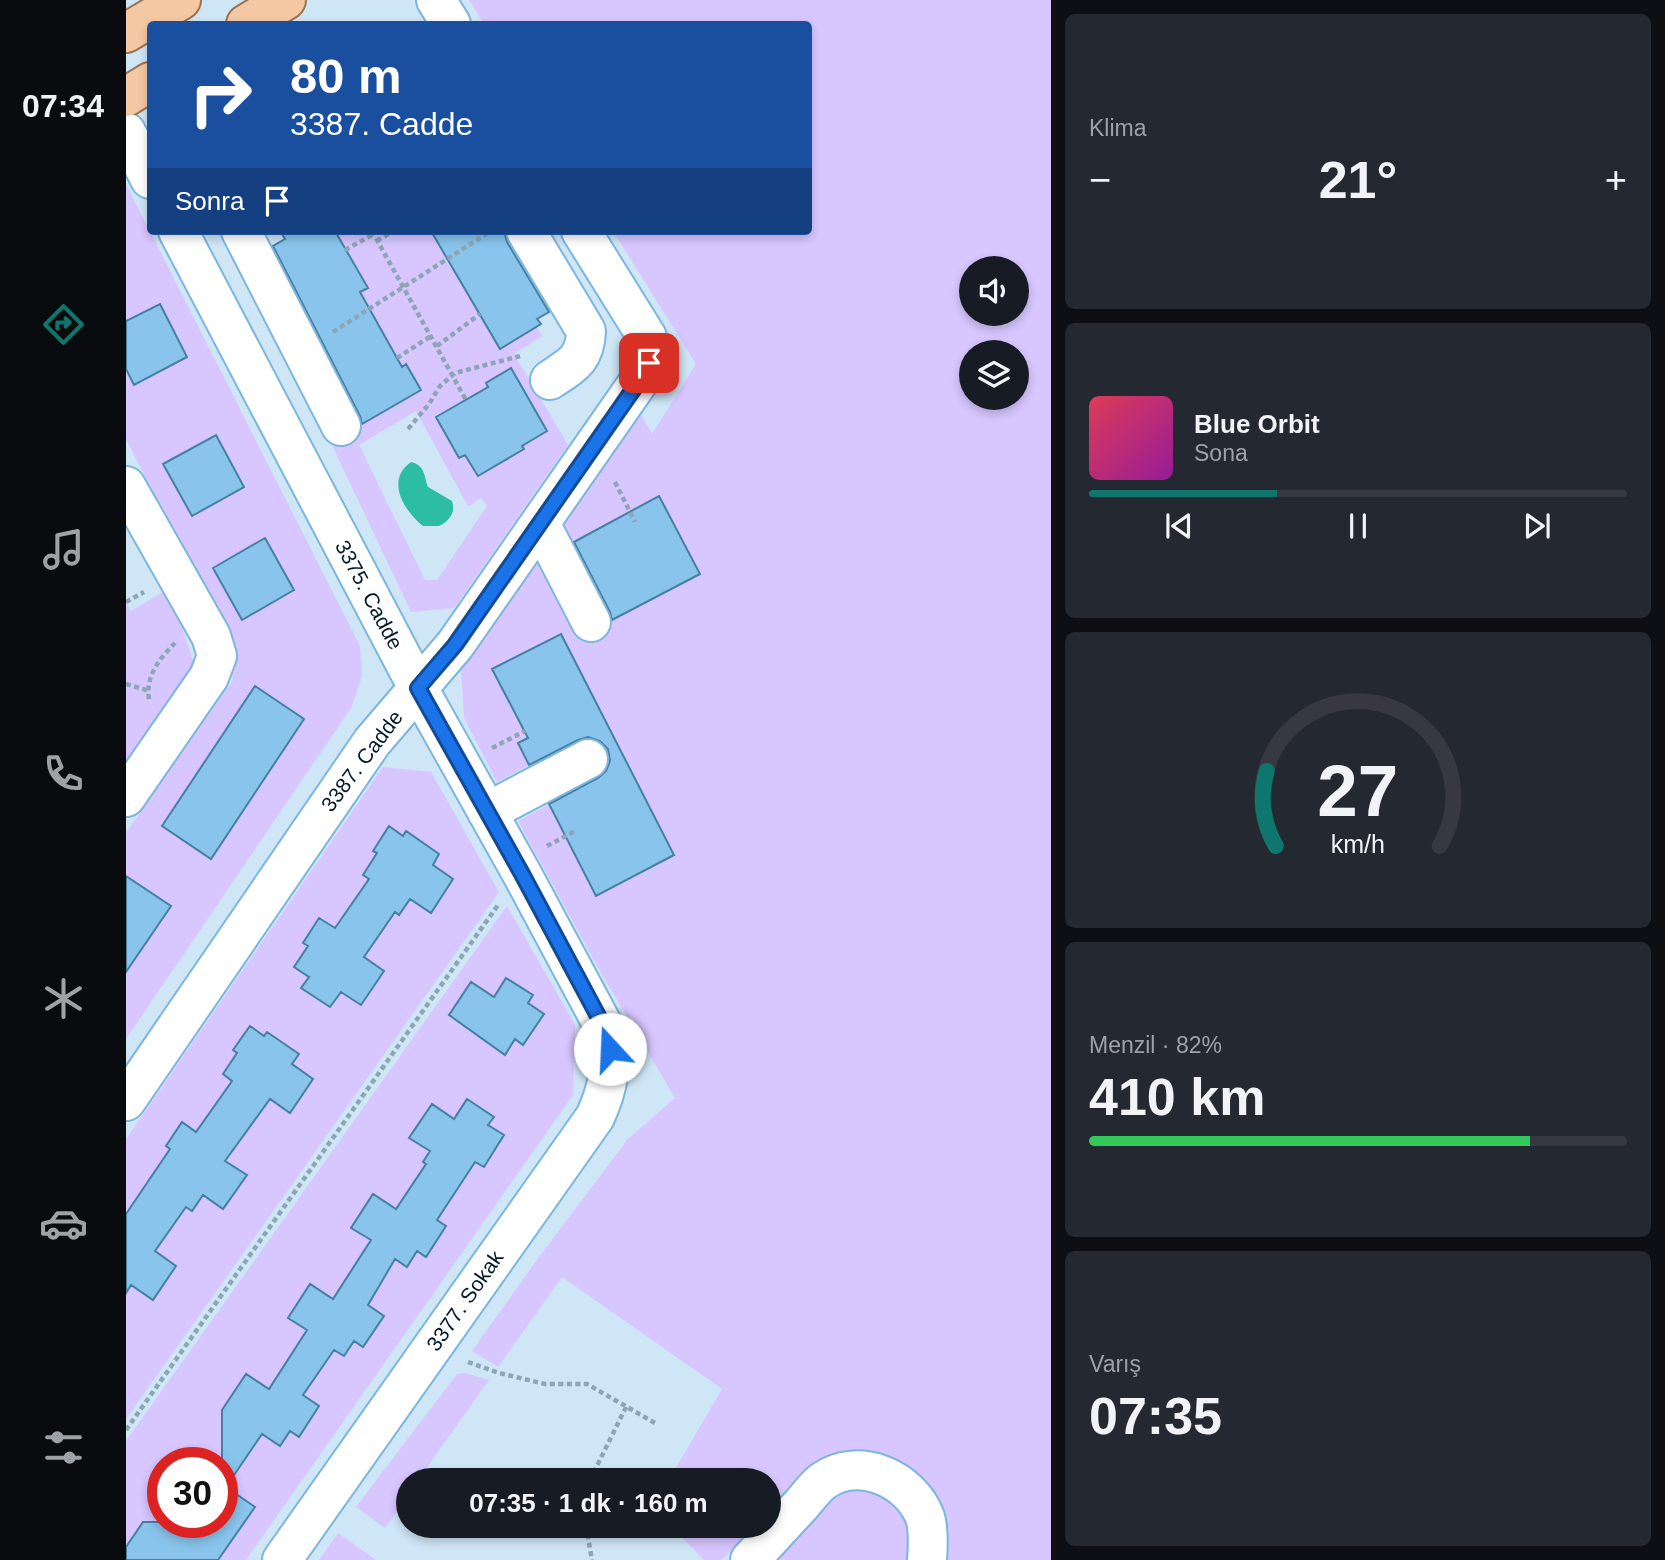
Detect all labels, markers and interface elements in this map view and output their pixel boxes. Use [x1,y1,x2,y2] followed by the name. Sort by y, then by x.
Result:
[175,49,266,140] icon: right
[290,49,402,103] text: 80 m
[22,88,104,124] text: 07:34
[290,106,473,142] text: 3387. Cadde
[1089,115,1147,141] text: Klima
[1319,151,1397,209] text: 21°
[1089,159,1111,201] text: −
[1605,159,1627,201] text: +
[258,182,296,220] icon: arrive
[175,186,244,216] text: Sonra
[959,256,1029,410] map controls
[959,256,1029,326] button: sound
[39,300,88,349] icon: directions
[619,333,679,393] pin
[959,340,1029,410] button: layers
[630,344,668,382] icon: arrive
[1194,409,1320,439] text: Blue Orbit
[1194,440,1248,466] text: Sona
[1160,507,1198,545] icon: previous
[1339,507,1377,545] icon: pause
[1518,507,1556,545] icon: next
[39,525,88,574] icon: music
[331,536,408,653] street label: 3375. Cadde
[316,706,407,816] street label: 3387. Cadde
[39,749,88,798] icon: phone
[1318,750,1398,831] text: 27
[1331,830,1385,858] text: km/h
[39,974,88,1023] icon: climate
[573,1012,647,1086] position arrow
[1089,1032,1222,1058] text: Menzil · 82%
[1089,1068,1265,1126] text: 410 km
[39,1199,88,1248] icon: car
[422,1246,508,1355] street label: 3377. Sokak
[1089,1351,1141,1377] text: Varış
[1089,1387,1222,1445] text: 07:35
[39,1423,88,1472] icon: filters
[147,1447,238,1538] speed limit sign: 30
[469,1488,708,1518] text: 07:35 · 1 dk · 160 m

